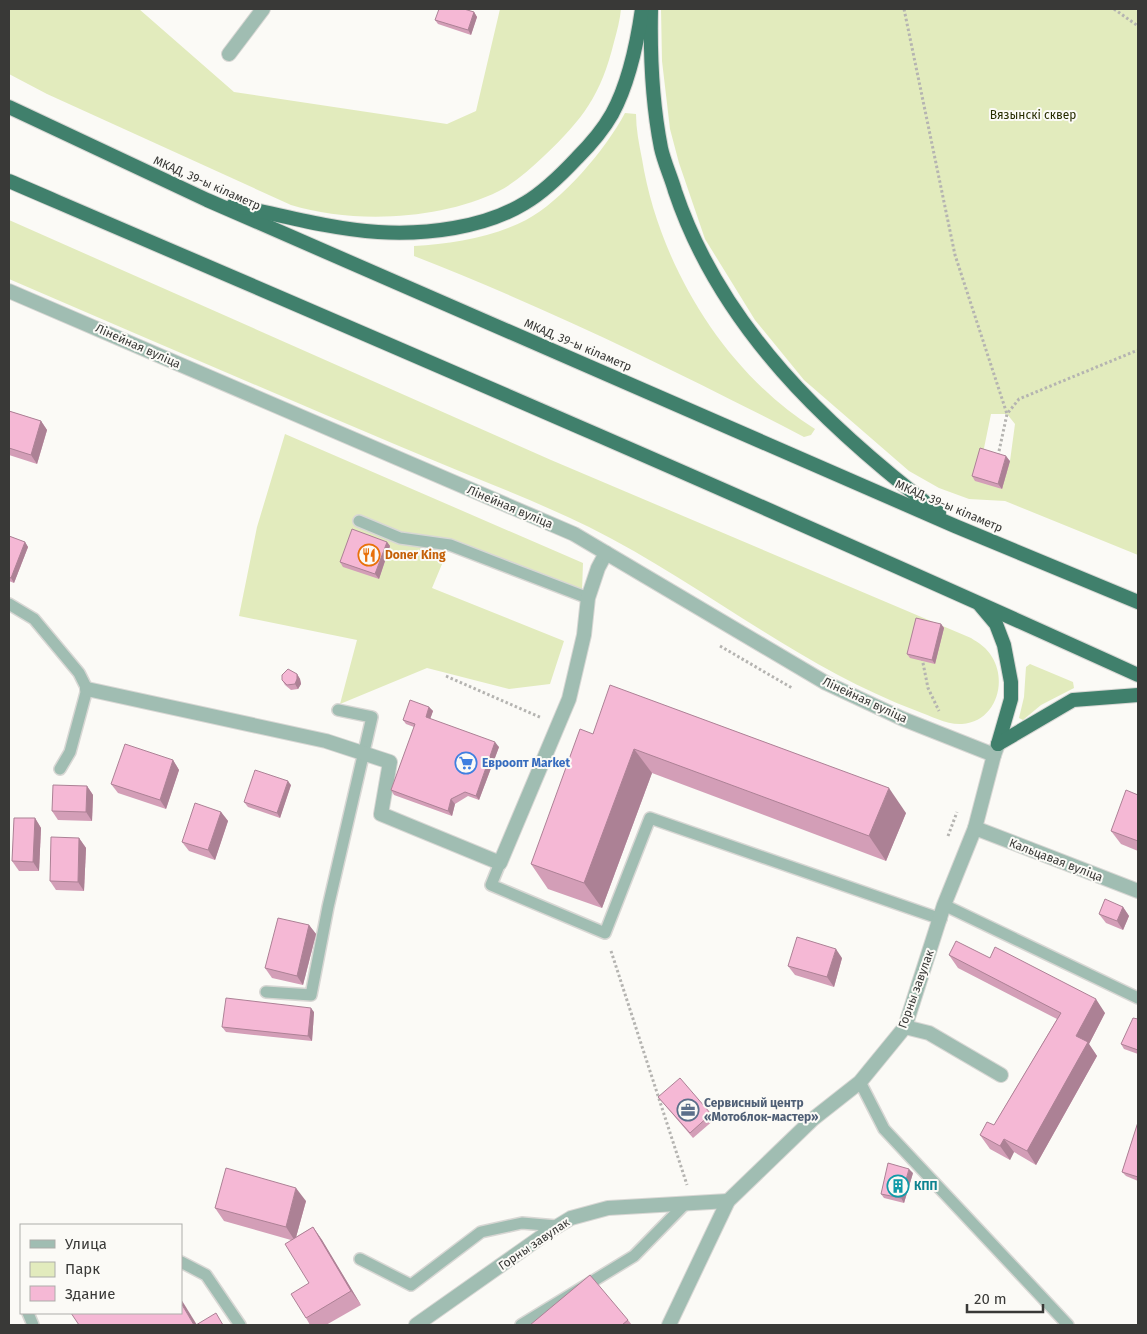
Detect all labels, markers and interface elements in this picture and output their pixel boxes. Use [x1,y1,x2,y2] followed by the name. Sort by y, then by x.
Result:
[990,108,1076,122] park label: Вязынскі сквер
[151,153,263,213] street label: МКАД, 39-ы кіламетр
[522,316,634,374] street label: МКАД, 39-ы кіламетр
[93,321,183,371] street label: Лінейная вуліца
[893,477,1005,535] street label: МКАД, 39-ы кіламетр
[465,483,555,531] street label: Лінейная вуліца
[357,543,381,567] restaurant icon: Doner King
[385,548,446,562] place label: Doner King
[820,674,910,726] street label: Лінейная вуліца
[454,751,478,775] supermarket icon: Евроопт Market
[482,756,570,770] place label: Евроопт Market
[1007,836,1105,884] street label: Кальцавая вуліца
[895,947,937,1030] street label: Горны завулак
[704,1096,819,1124] place label: Сервисный центр «Мотоблок-мастер»
[676,1098,700,1122] office icon: Сервисный центр «Мотоблок-мастер»
[886,1174,910,1198] building icon: КПП
[914,1179,937,1193] place label: КПП
[496,1215,573,1273] street label: Горны завулак
[20,1224,182,1314] legend
[65,1235,107,1253] text: Улица
[65,1260,100,1278] text: Парк
[967,1282,1043,1314] scale bar
[65,1285,115,1303] text: Здание
[974,1290,1007,1308] text: 20 m

